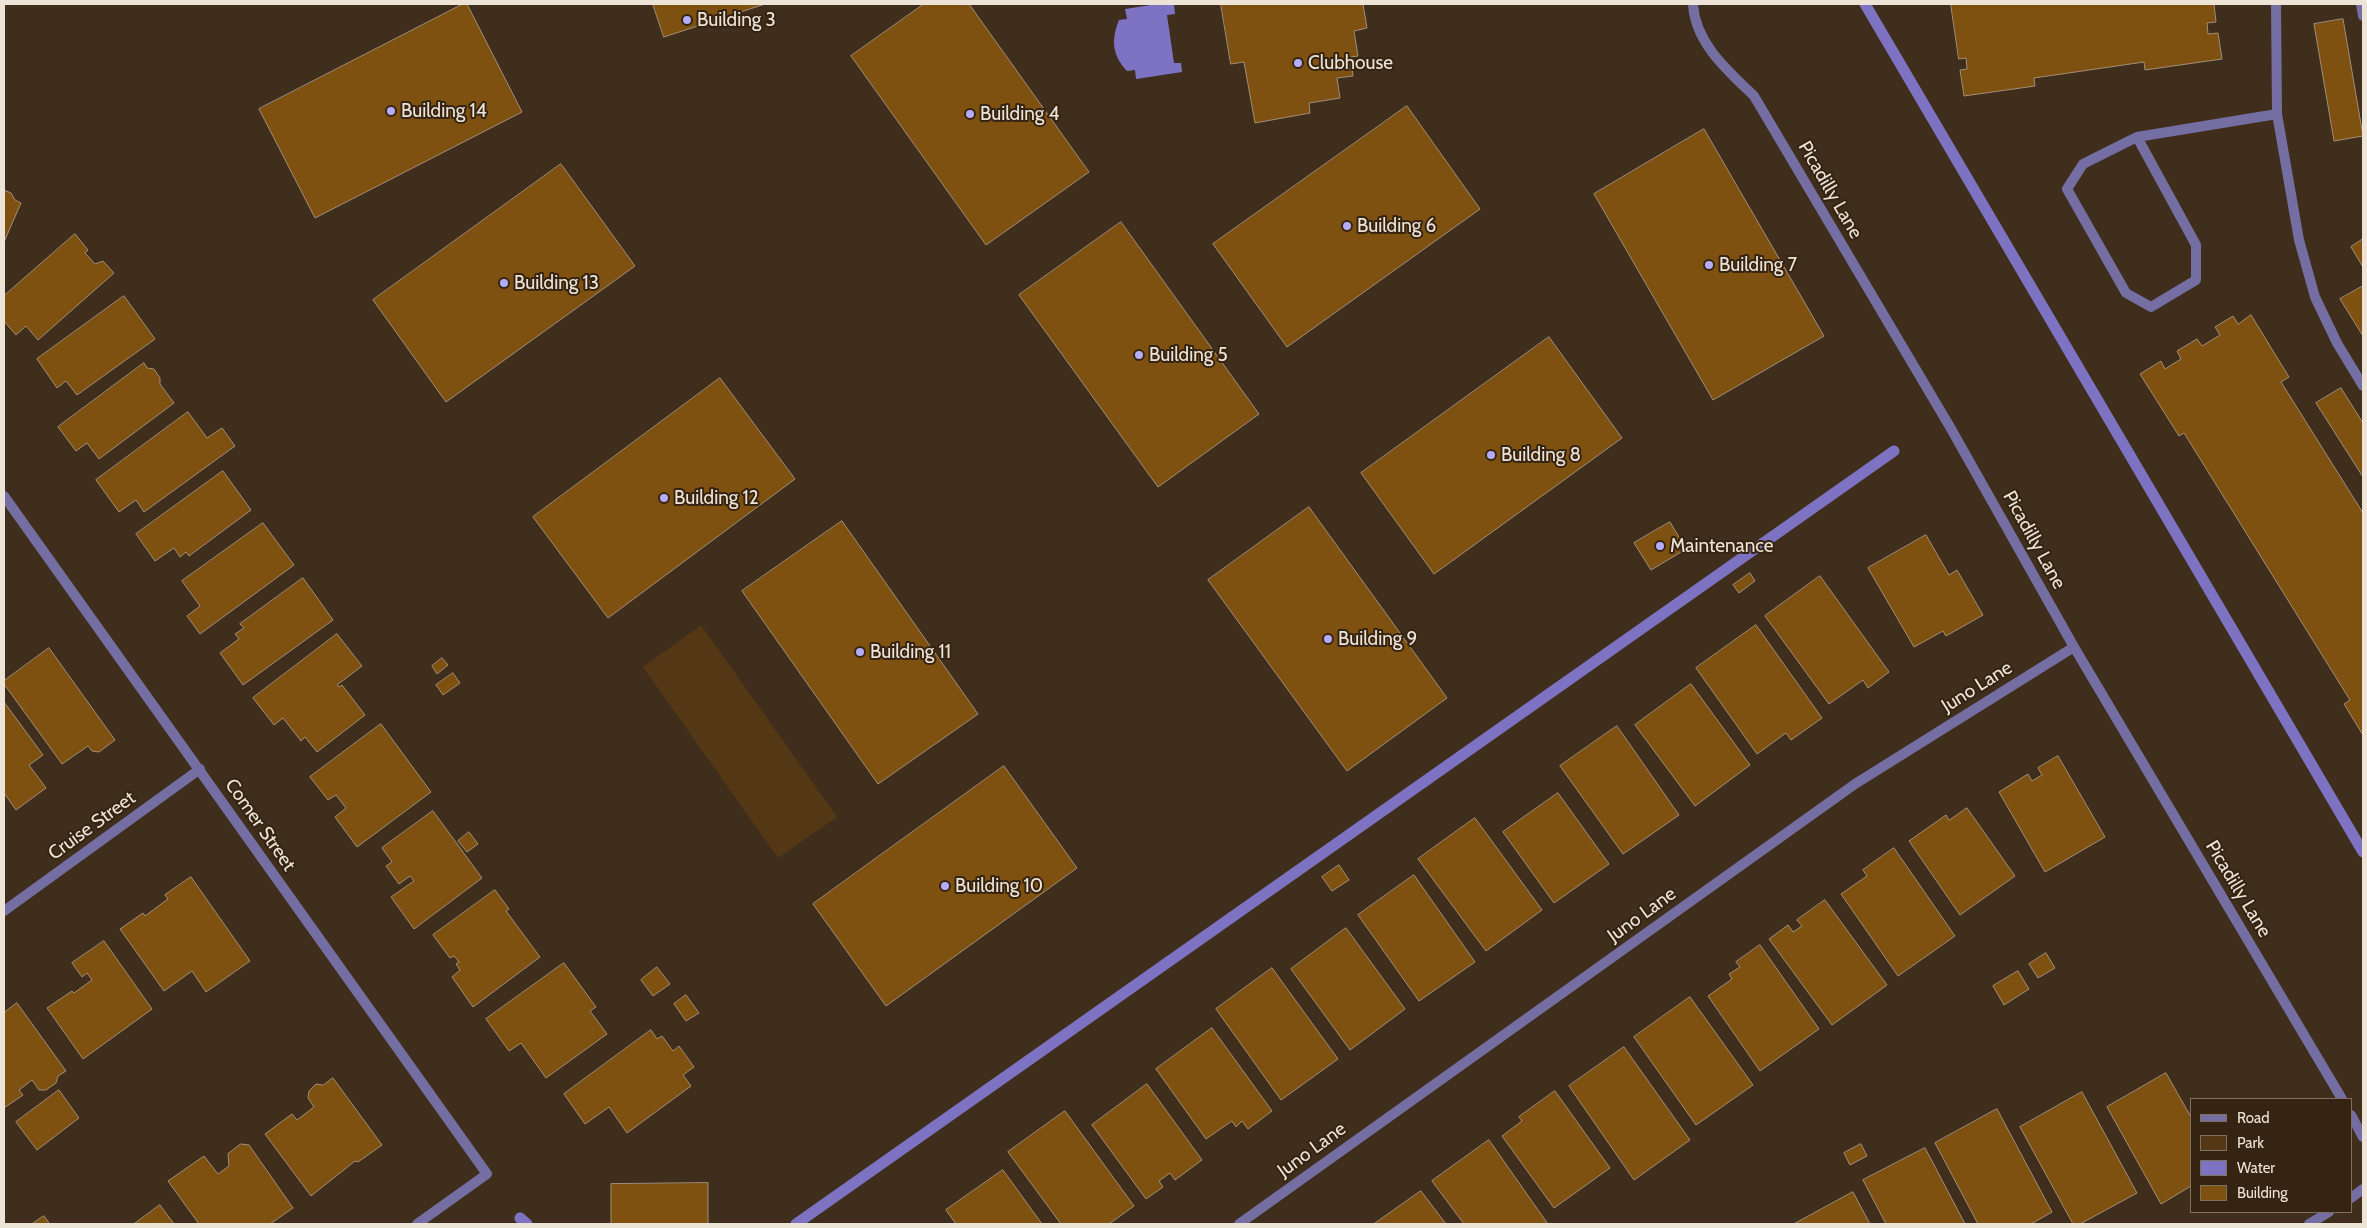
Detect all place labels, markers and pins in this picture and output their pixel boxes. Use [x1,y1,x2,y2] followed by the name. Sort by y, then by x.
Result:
[697,9,776,31] place label: Building 3
[681,14,693,26] marker: Building 3
[1308,52,1393,74] place label: Clubhouse
[1292,57,1304,69] marker: Clubhouse
[401,100,487,122] place label: Building 14
[980,103,1060,125] place label: Building 4
[385,105,397,117] marker: Building 14
[964,108,976,120] marker: Building 4
[1357,215,1436,237] place label: Building 6
[1341,220,1353,232] marker: Building 6
[1719,254,1797,276] place label: Building 7
[1703,259,1715,271] marker: Building 7
[514,272,599,294] place label: Building 13
[498,277,510,289] marker: Building 13
[1149,344,1228,366] place label: Building 5
[1133,349,1145,361] marker: Building 5
[1501,444,1581,466] place label: Building 8
[1485,449,1497,461] marker: Building 8
[674,487,759,509] place label: Building 12
[658,492,670,504] marker: Building 12
[1670,535,1774,557] place label: Maintenance
[1654,540,1666,552] marker: Maintenance
[1338,628,1417,650] place label: Building 9
[1322,633,1334,645] marker: Building 9
[870,641,951,663] place label: Building 11
[854,646,866,658] marker: Building 11
[955,875,1043,897] place label: Building 10
[939,880,951,892] marker: Building 10

